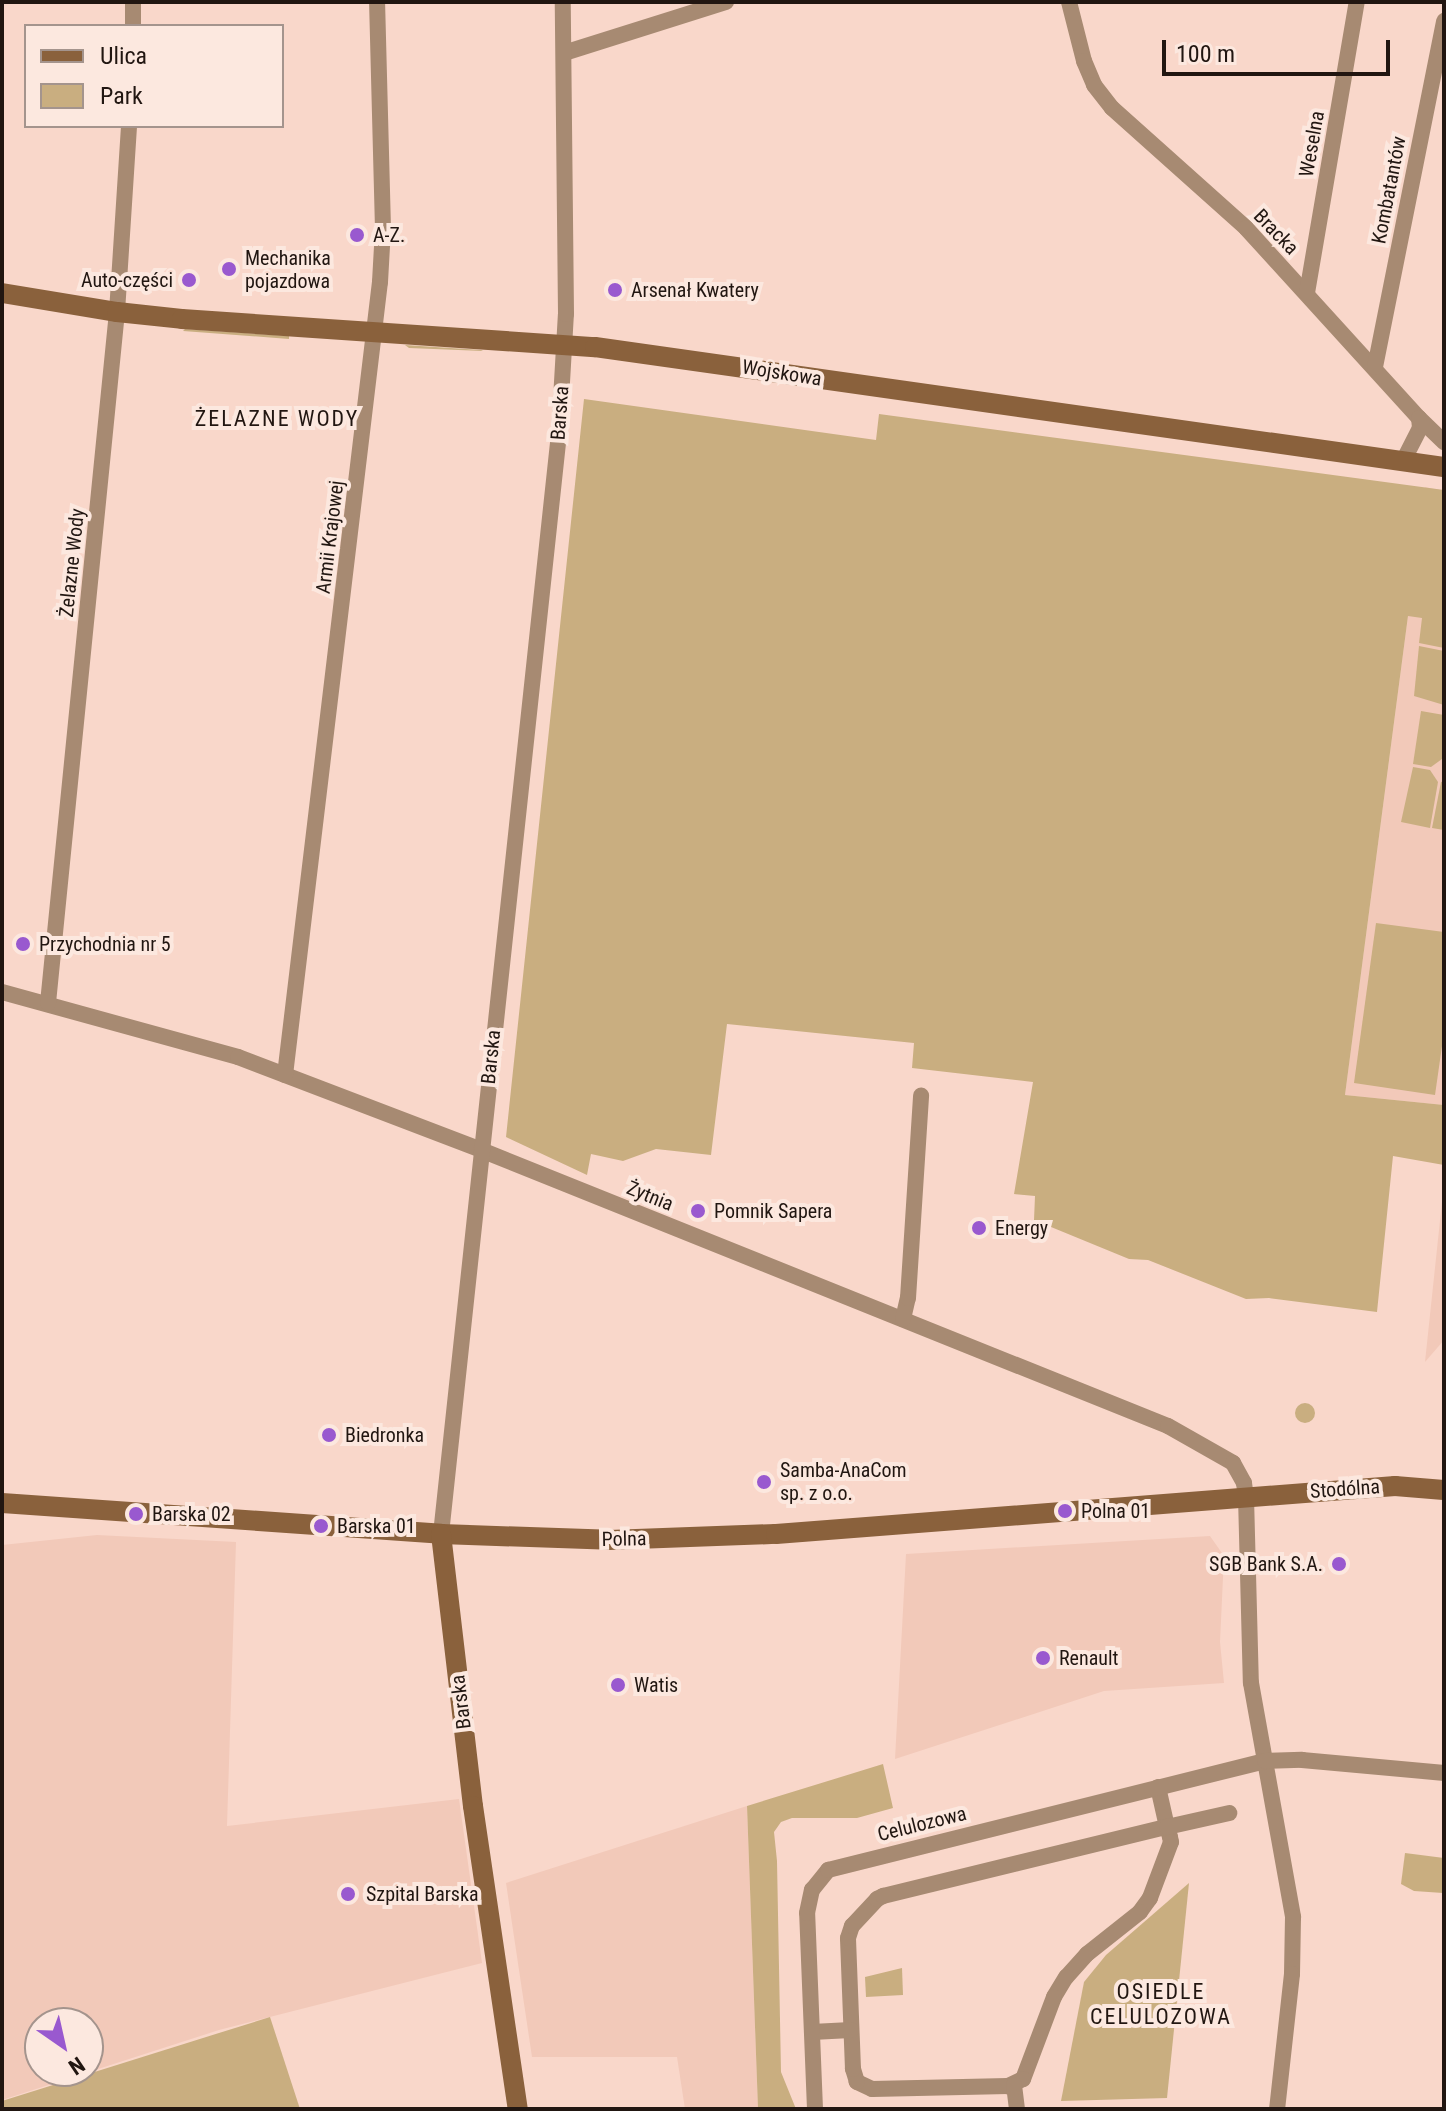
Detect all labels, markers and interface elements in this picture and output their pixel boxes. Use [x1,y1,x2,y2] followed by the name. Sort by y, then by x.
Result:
[24,24,284,128] legend
[1166,24,1394,74] scale bar
[1176,40,1235,68] text: 100 m
[100,42,147,70] text: Ulica
[100,82,143,110] text: Park
[1294,109,1330,179] street label: Weselna
[1367,134,1411,246] street label: Kombatantów
[1249,204,1303,260] street label: Bracka
[373,223,405,247] place label: A-Z.
[348,226,366,244] marker: A-Z.
[245,246,331,293] place label: Mechanika pojazdowa
[220,260,238,278] marker: Mechanika pojazdowa
[81,268,173,292] place label: Auto-części
[180,271,198,289] marker: Auto-części
[631,278,759,302] place label: Arsenał Kwatery
[606,281,624,299] marker: Arsenał Kwatery
[741,355,823,391] street label: Wojskowa
[546,385,574,441] street label: Barska
[195,406,359,432] district label: ŻELAZNE WODY
[311,479,349,595] street label: Armii Krajowej
[54,507,90,619] street label: Żelazne Wody
[39,932,171,956] place label: Przychodnia nr 5
[14,935,32,953] marker: Przychodnia nr 5
[476,1029,506,1085] street label: Barska
[623,1176,677,1216] street label: Żytnia
[714,1199,832,1223] place label: Pomnik Sapera
[689,1202,707,1220] marker: Pomnik Sapera
[995,1216,1048,1240] place label: Energy
[970,1219,988,1237] marker: Energy
[345,1423,424,1447] place label: Biedronka
[320,1426,338,1444] marker: Biedronka
[780,1458,907,1505] place label: Samba-AnaCom sp. z o.o.
[755,1473,773,1491] marker: Samba-AnaCom sp. z o.o.
[1309,1475,1381,1503] street label: Stodólna
[1081,1499,1150,1523] place label: Polna 01
[152,1502,231,1526] place label: Barska 02
[1056,1502,1074,1520] marker: Polna 01
[127,1505,145,1523] marker: Barska 02
[337,1514,416,1538] place label: Barska 01
[312,1517,330,1535] marker: Barska 01
[601,1527,647,1551] street label: Polna
[1209,1552,1323,1576] place label: SGB Bank S.A.
[1330,1555,1348,1573] marker: SGB Bank S.A.
[1059,1646,1118,1670] place label: Renault
[1034,1649,1052,1667] marker: Renault
[634,1673,678,1697] place label: Watis
[446,1674,476,1730] street label: Barska
[609,1676,627,1694] marker: Watis
[875,1801,969,1847] street label: Celulozowa
[366,1882,479,1906] place label: Szpital Barska
[337,1883,359,1905] marker: Szpital Barska
[1090,1978,1232,2030] district label: OSIEDLE CELULOZOWA
[24,2007,104,2087] north arrow
[64,2052,89,2080] text: N

